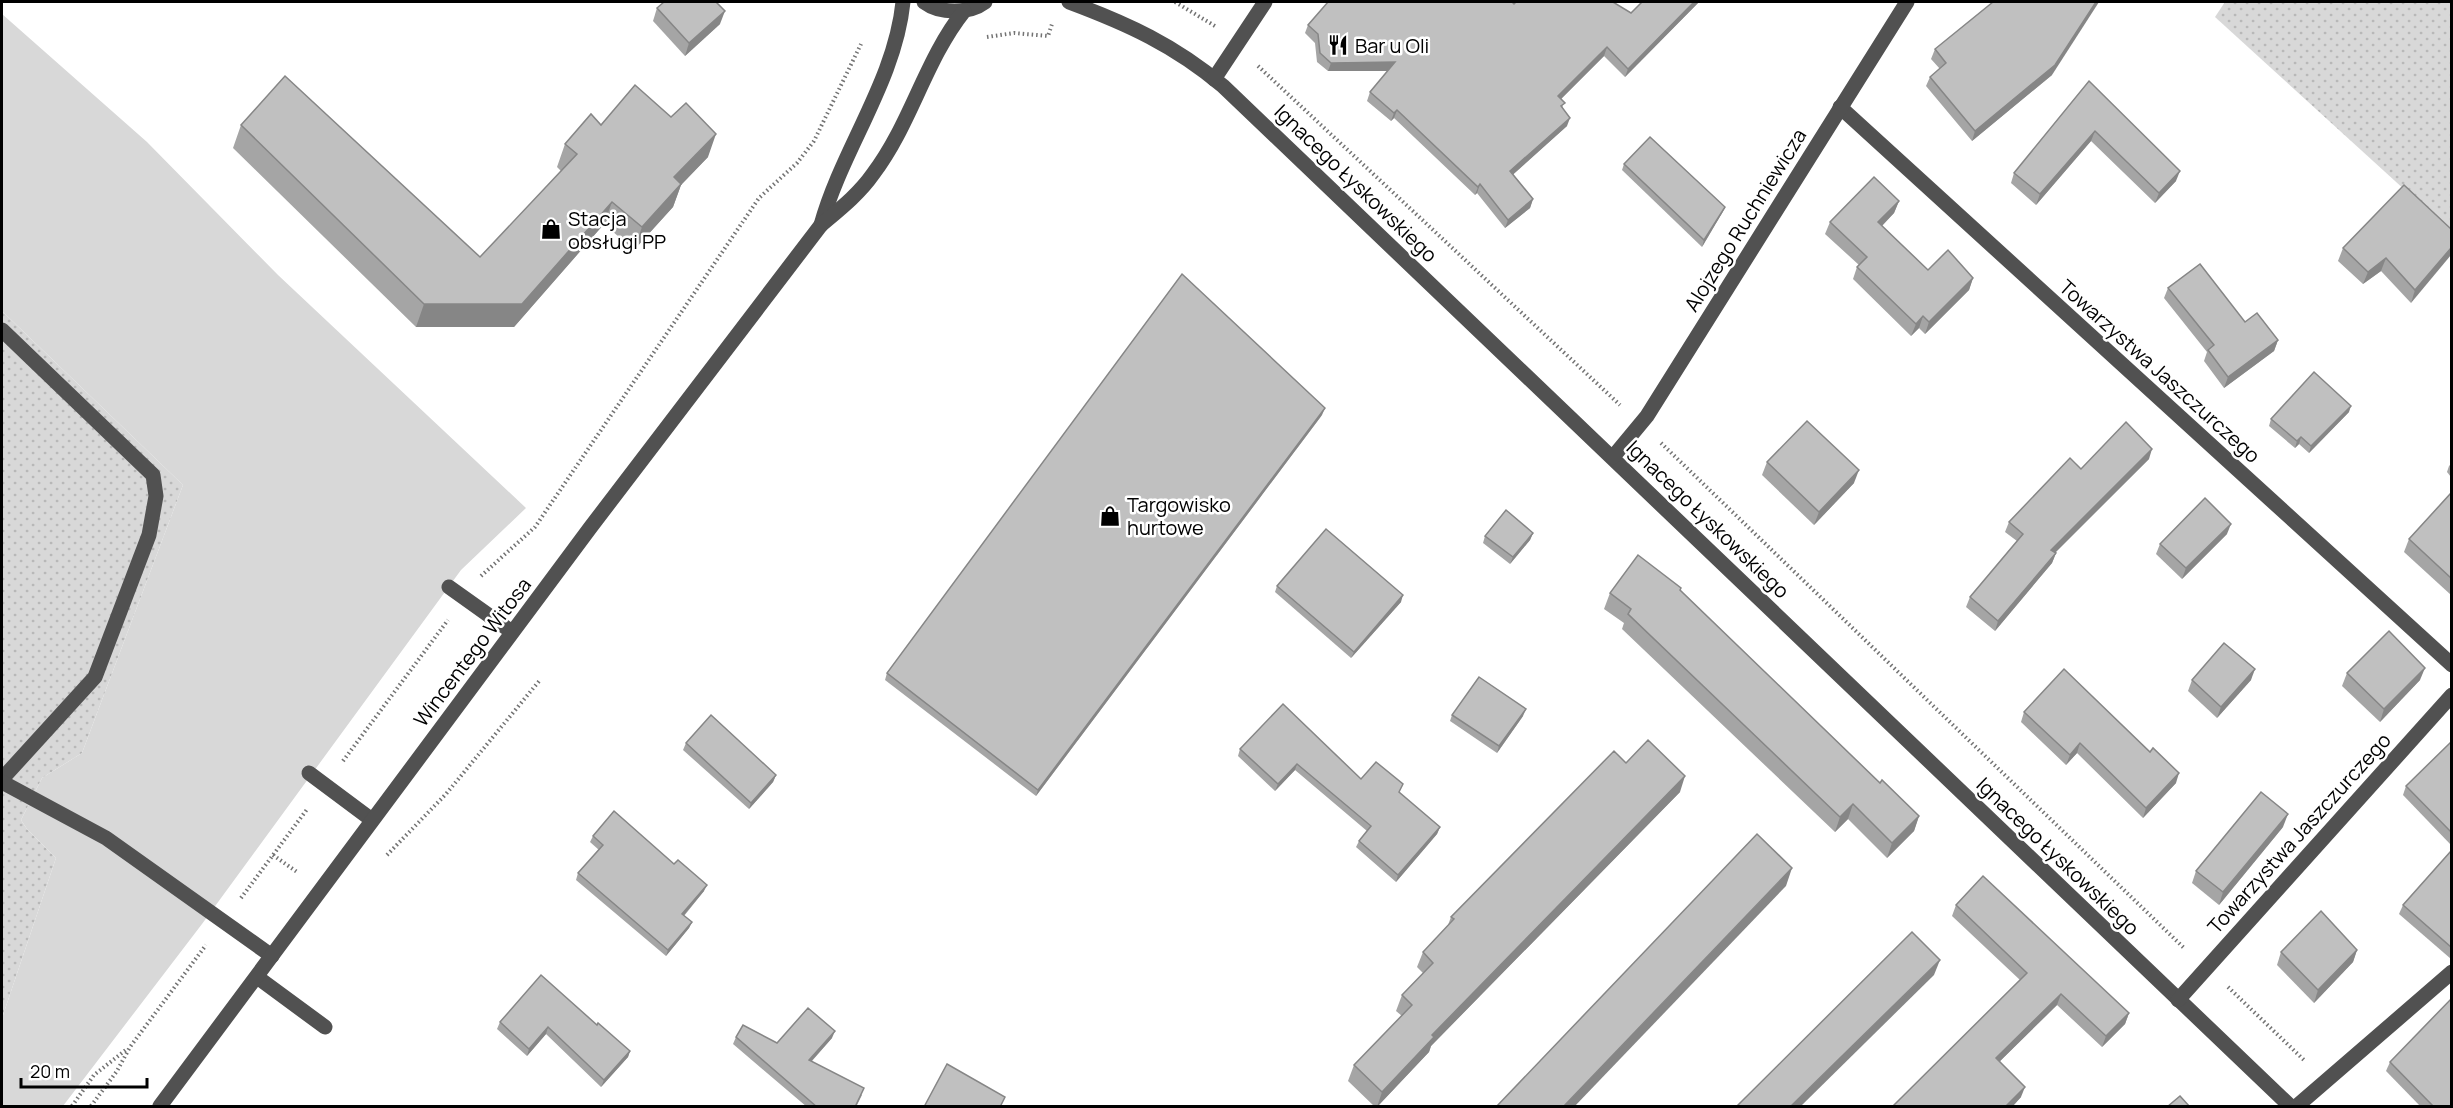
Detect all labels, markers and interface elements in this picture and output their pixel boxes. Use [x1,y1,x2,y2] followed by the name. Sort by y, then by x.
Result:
[1355,32,1429,59] place label: Bar u Oli
[1326,33,1350,57] restaurant icon: Bar u Oli
[1269,98,1443,268] street label: Ignacego Łyskowskiego
[1678,123,1812,317] street label: Alojzego Ruchniewicza
[568,205,666,255] place label: Stacja obsługi PP
[539,217,563,241] shop icon: Stacja obsługi PP
[2054,273,2266,469] street label: Towarzystwa Jaszczurczego
[1621,434,1795,604] street label: Ignacego Łyskowskiego
[1127,491,1231,541] place label: Targowisko hurtowe
[1098,504,1122,528] shop icon: Targowisko hurtowe
[407,572,537,732] street label: Wincentego Witosa
[2201,727,2397,939] street label: Towarzystwa Jaszczurczego
[1971,771,2145,941] street label: Ignacego Łyskowskiego
[21,1051,147,1089] scale bar
[30,1059,70,1083] text: 20 m

